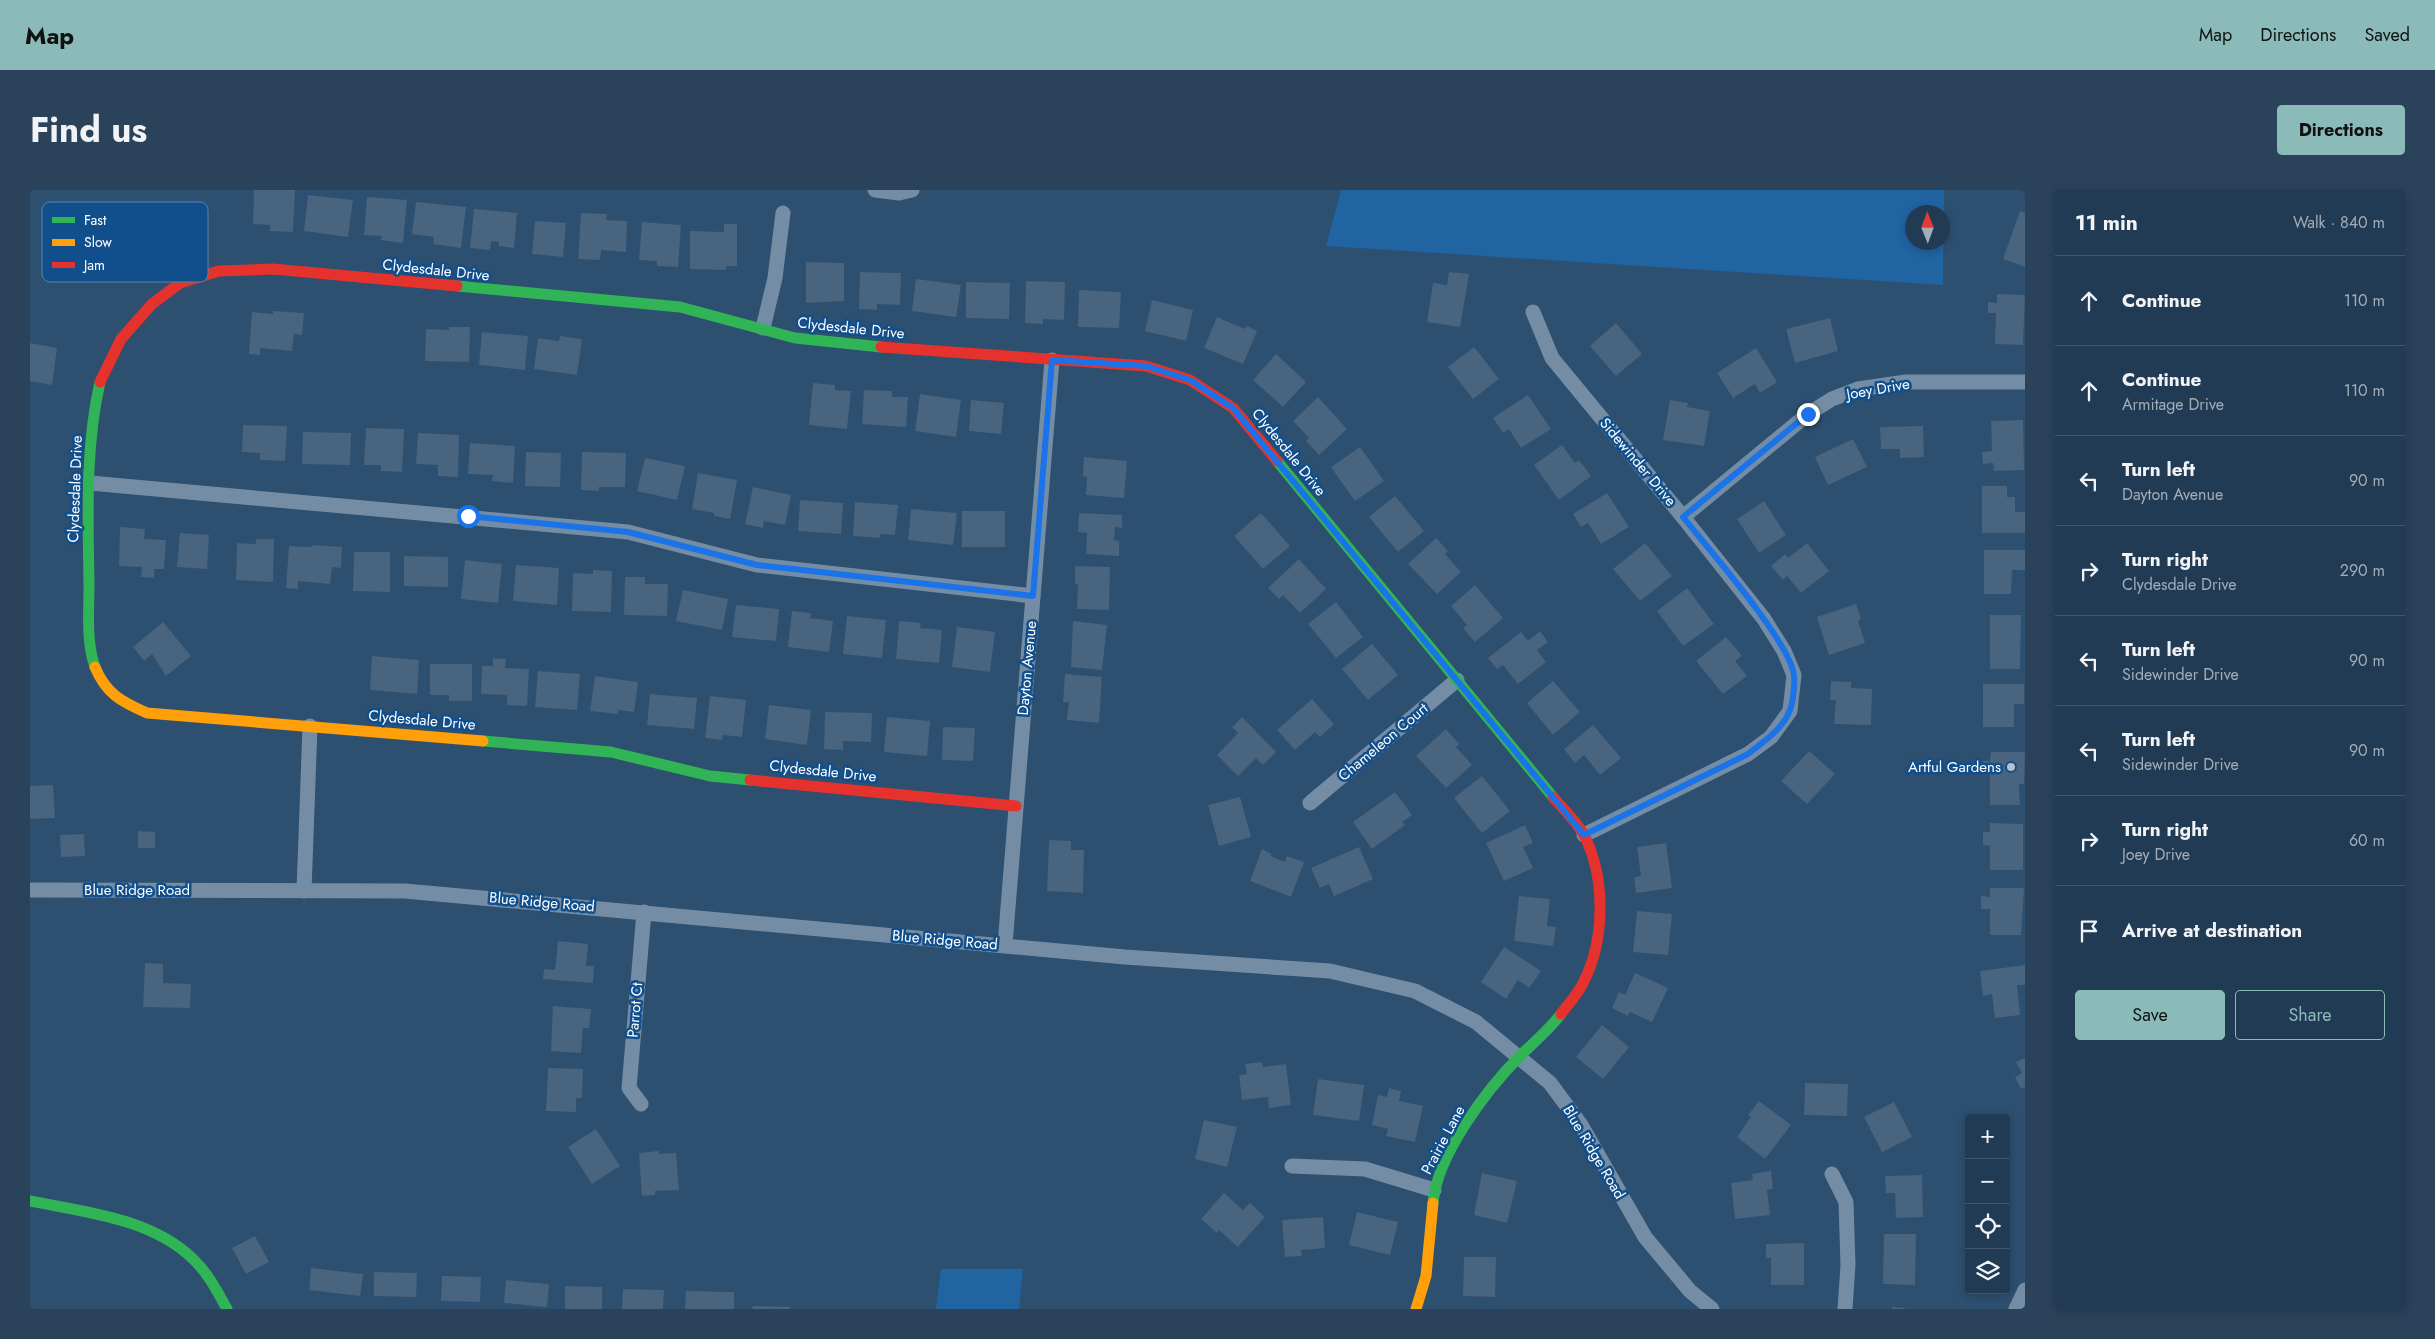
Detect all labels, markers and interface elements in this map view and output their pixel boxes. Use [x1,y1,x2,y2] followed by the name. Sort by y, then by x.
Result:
[25,18,74,53] text: Map
[2199,22,2232,48] text: Map
[2260,22,2336,48] text: Directions
[2364,22,2410,48] text: Saved
[30,105,147,155] text: Find us
[2277,105,2405,155] button: Directions
[42,202,208,282] legend
[1905,205,1950,250] north arrow
[2075,208,2138,238] text: 11 min
[84,210,107,230] text: Fast
[2293,211,2385,234] text: Walk · 840 m
[84,232,112,252] text: Slow
[381,253,491,287] street label: Clydesdale Drive
[82,255,105,275] text: Jam
[2075,287,2103,315] icon: ahead
[2122,287,2201,314] text: Continue
[2344,289,2385,312] text: 110 m
[796,311,906,345] street label: Clydesdale Drive
[2122,366,2201,393] text: Continue
[1843,373,1912,406] street label: Joey Drive
[2075,377,2103,405] icon: ahead
[2344,379,2385,402] text: 110 m
[2122,393,2224,416] text: Armitage Drive
[1247,403,1332,501] street label: Clydesdale Drive
[1797,403,1820,426] route end
[1594,413,1682,511] street label: Sidewinder Drive
[62,435,88,543] street label: Clydesdale Drive
[2122,456,2195,483] text: Turn left
[2075,467,2103,495] icon: left
[2349,469,2385,492] text: 90 m
[2122,483,2223,506] text: Dayton Avenue
[457,505,480,528] route start
[2122,546,2208,573] text: Turn right
[2075,557,2103,585] icon: right
[2340,559,2385,582] text: 290 m
[2122,573,2237,596] text: Clydesdale Drive
[1012,620,1042,716] street label: Dayton Avenue
[2122,636,2195,663] text: Turn left
[2075,647,2103,675] icon: left
[2349,649,2385,672] text: 90 m
[2122,663,2239,686] text: Sidewinder Drive
[1333,697,1433,786] street label: Chameleon Court
[368,704,477,736] street label: Clydesdale Drive
[2122,726,2195,753] text: Turn left
[2075,737,2103,765] icon: left
[2349,739,2385,762] text: 90 m
[2122,753,2239,776] text: Sidewinder Drive
[768,754,878,788] street label: Clydesdale Drive
[1908,756,2001,778] place label: Artful Gardens
[2005,761,2017,773] marker: Artful Gardens
[2122,816,2208,843] text: Turn right
[2075,827,2103,855] icon: right
[2349,829,2385,852] text: 60 m
[2122,843,2190,866] text: Joey Drive
[84,879,190,901] street label: Blue Ridge Road
[488,886,596,918] street label: Blue Ridge Road
[2075,917,2103,945] icon: arrive
[2122,917,2302,944] text: Arrive at destination
[891,924,999,956] street label: Blue Ridge Road
[622,981,648,1038] street label: Parrot Ct
[2075,990,2225,1040] button: Save
[2235,990,2385,1040] button: Share
[1416,1101,1470,1178] street label: Prairie Lane
[1557,1101,1631,1203] street label: Blue Ridge Road
[1965,1114,2010,1294] map controls
[1965,1114,2010,1159] button: +
[1965,1159,2010,1204] button: −
[1965,1204,2010,1249] button: locate
[1965,1249,2010,1294] button: layers

